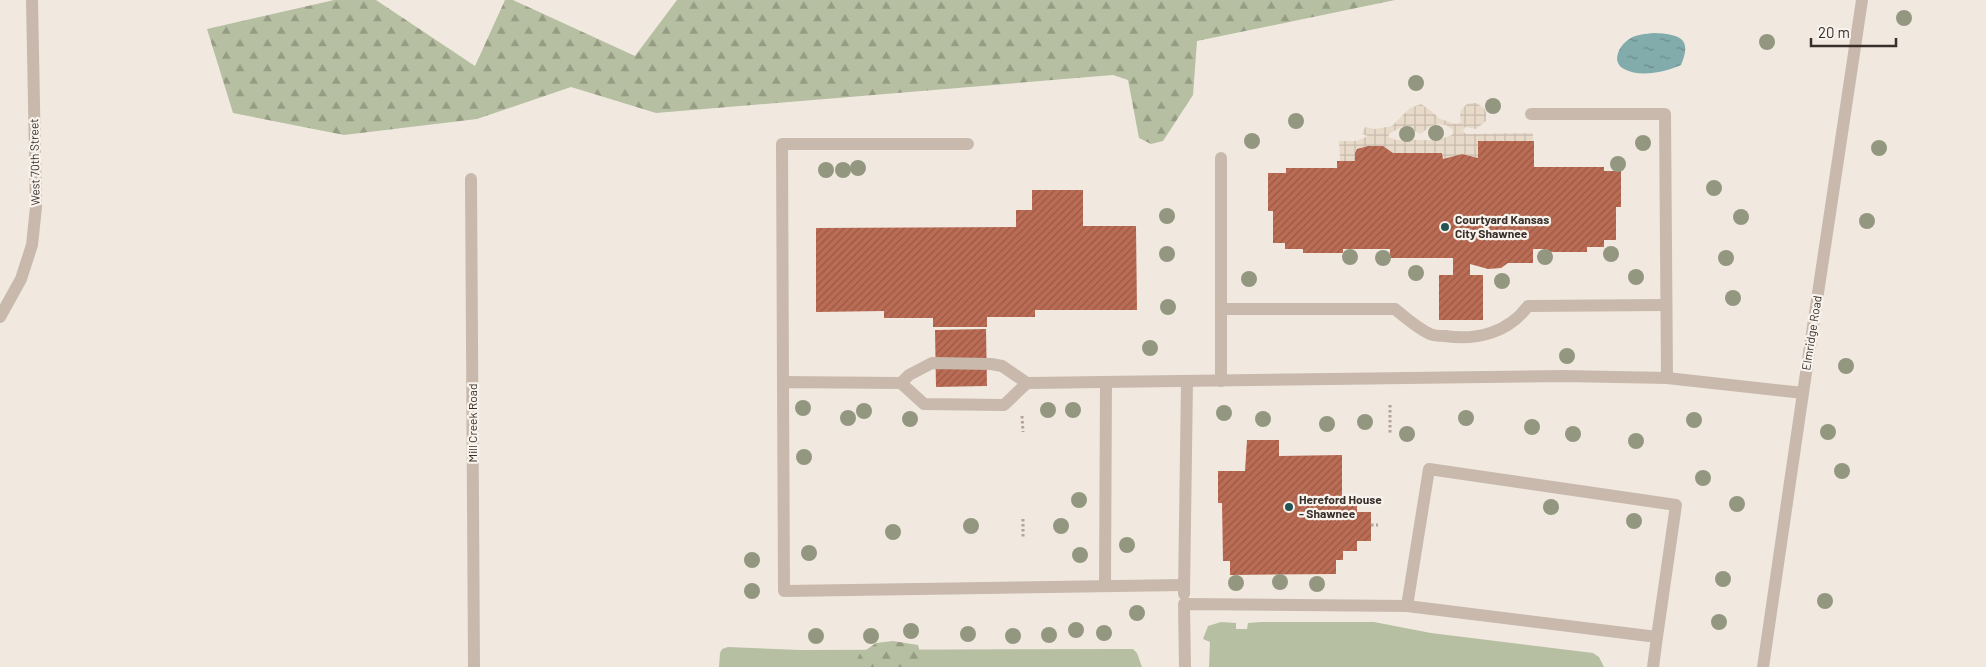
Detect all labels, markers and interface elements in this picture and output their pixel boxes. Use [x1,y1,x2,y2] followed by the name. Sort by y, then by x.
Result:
[1811,15,1896,47] scale bar
[1818,23,1850,41] text: 20 m
[26,118,42,206] street label: West 70th Street
[1455,212,1549,240] place label: Courtyard Kansas City Shawnee
[1439,221,1451,233] marker: Courtyard Kansas City Shawnee
[1798,294,1824,371] street label: Elmridge Road
[465,384,479,462] street label: Mill Creek Road
[1299,492,1382,520] place label: Hereford House - Shawnee
[1283,501,1295,513] marker: Hereford House - Shawnee

